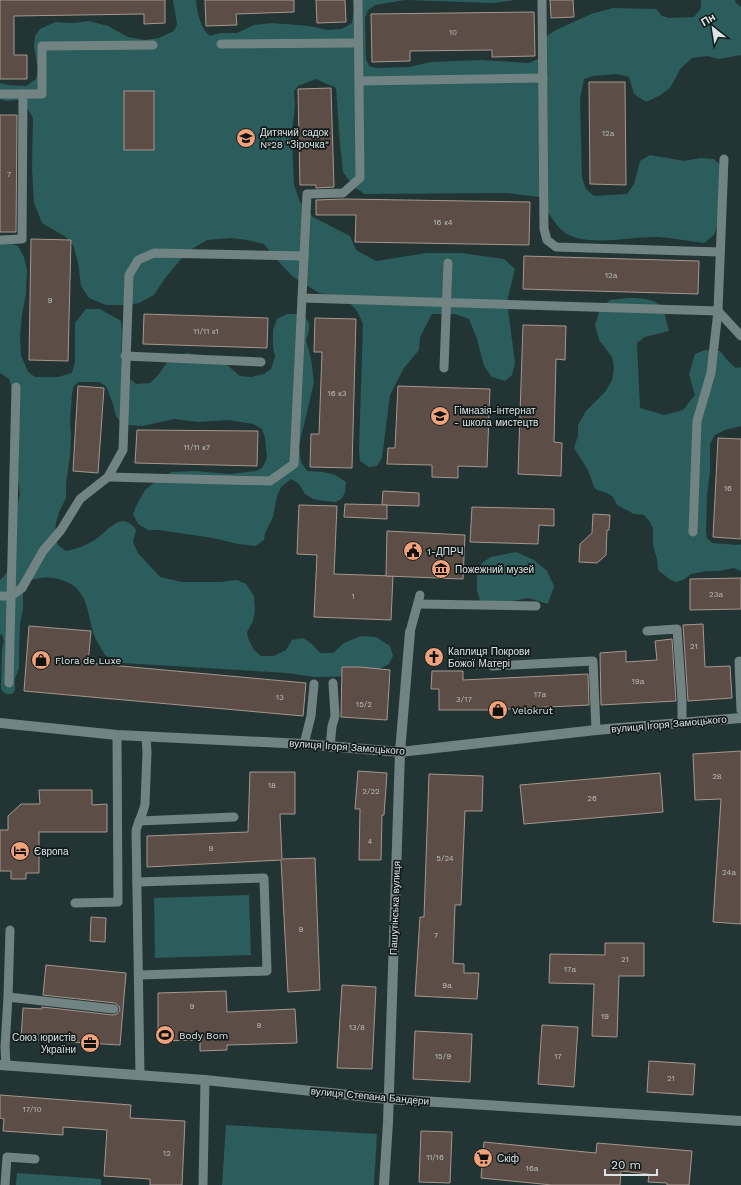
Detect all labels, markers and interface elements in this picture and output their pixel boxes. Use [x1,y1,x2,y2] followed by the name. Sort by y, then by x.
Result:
[693,8,733,48] north arrow
[699,11,718,29] text: Пн
[449,28,457,37] house number: 10
[235,127,257,149] school or university icon: Дитячий садок №28 "Зірочка"
[260,127,329,150] place label: Дитячий садок №28 "Зірочка"
[602,129,615,138] house number: 12а
[7,170,12,179] house number: 7
[433,218,453,227] house number: 16 к4
[605,271,618,280] house number: 12а
[48,296,53,305] house number: 9
[193,327,219,336] house number: 11/11 к1
[328,389,347,398] house number: 16 к3
[429,405,451,427] school or university icon: Гімназія-інтернат - школа мистецтв
[454,405,538,428] place label: Гімназія-інтернат - школа мистецтв
[184,443,211,452] house number: 11/11 к7
[724,484,732,493] house number: 16
[402,540,424,562] public building icon: 1-ДПРЧ
[427,546,463,557] place label: 1-ДПРЧ
[430,558,452,580] museum icon: Пожежний музей
[455,564,534,575] place label: Пожежний музей
[709,590,723,599] house number: 23а
[351,592,355,601] house number: 1
[690,642,698,651] house number: 21
[423,646,445,668] church icon: Каплиця Покрови Божої Матері
[448,646,530,669] place label: Каплиця Покрови Божої Матері
[30,649,52,671] shop icon: Flora de Luxe
[55,655,122,666] place label: Flora de Luxe
[632,677,645,686] house number: 19а
[534,690,547,699] house number: 17а
[276,693,284,702] house number: 13
[456,695,472,704] house number: 3/17
[487,699,509,721] shop icon: Velokrut
[356,700,372,709] house number: 15/2
[512,705,554,716] place label: Velokrut
[611,713,728,735] street label: вулиця Ігоря Замоцького
[289,737,406,757] street label: вулиця Ігоря Замоцького
[712,772,722,781] house number: 28
[268,781,276,790] house number: 18
[362,787,380,796] house number: 2/22
[587,794,597,803] house number: 26
[368,837,373,846] house number: 4
[9,840,31,862] hotel icon: Європа
[209,844,214,853] house number: 9
[34,846,69,857] place label: Європа
[436,854,454,863] house number: 5/24
[388,861,402,955] street label: Пашутінська вулиця
[722,868,736,877] house number: 24а
[299,925,304,934] house number: 9
[434,931,439,940] house number: 7
[621,955,629,964] house number: 21
[564,965,577,974] house number: 17а
[442,981,452,990] house number: 9а
[190,1002,195,1011] house number: 9
[601,1012,609,1021] house number: 19
[257,1021,262,1030] house number: 9
[349,1023,365,1032] house number: 13/8
[154,1024,176,1046] sports icon: Body Bom
[179,1030,228,1041] place label: Body Bom
[12,1032,76,1055] place label: Союз юристів України
[79,1032,101,1054] office icon: Союз юристів України
[435,1052,451,1061] house number: 15/9
[554,1052,562,1061] house number: 17
[667,1074,675,1083] house number: 21
[310,1085,430,1107] street label: вулиця Степана Бандери
[23,1105,41,1114] house number: 17/10
[472,1147,494,1169] supermarket icon: Скіф
[163,1149,171,1158] house number: 12
[605,1151,657,1177] scale bar
[426,1153,444,1162] house number: 11/16
[497,1153,519,1164] place label: Скіф
[611,1158,641,1172] text: 20 m
[526,1164,539,1173] house number: 16а

